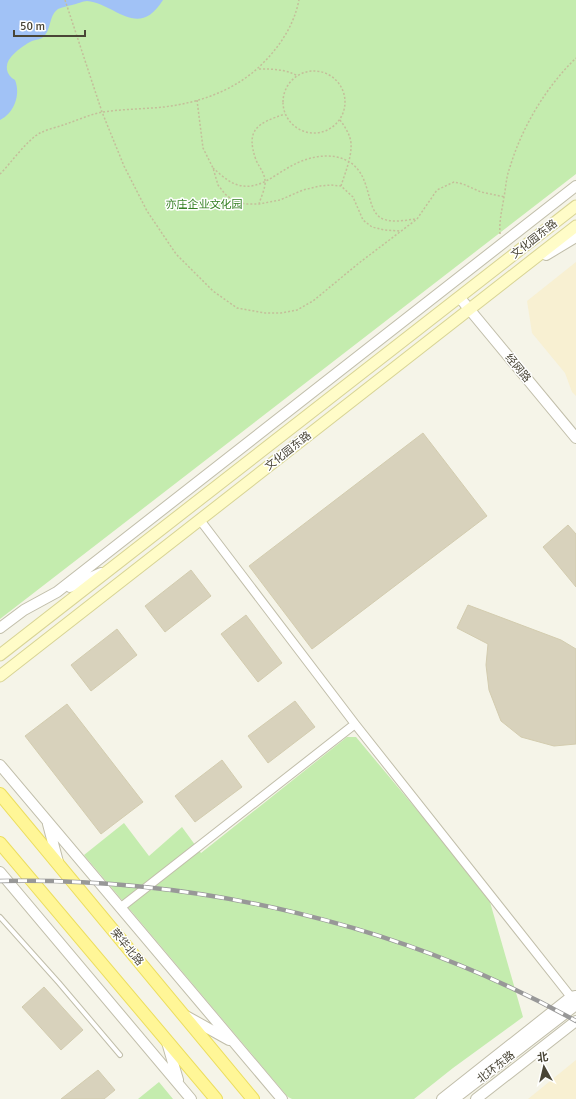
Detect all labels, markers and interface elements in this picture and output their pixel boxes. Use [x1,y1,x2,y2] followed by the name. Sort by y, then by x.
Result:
[14,12,85,38] scale bar
[20,19,45,34] text: 50 m
[166,198,243,211] park label: 亦庄企业文化园
[508,217,560,261] street label: 文化园东路
[502,351,534,385] street label: 经网路
[262,429,314,473] street label: 文化园东路
[108,926,146,968] street label: 荣华北路
[524,1047,564,1087] north arrow
[475,1048,517,1086] street label: 北环东路
[536,1050,549,1065] text: 北

